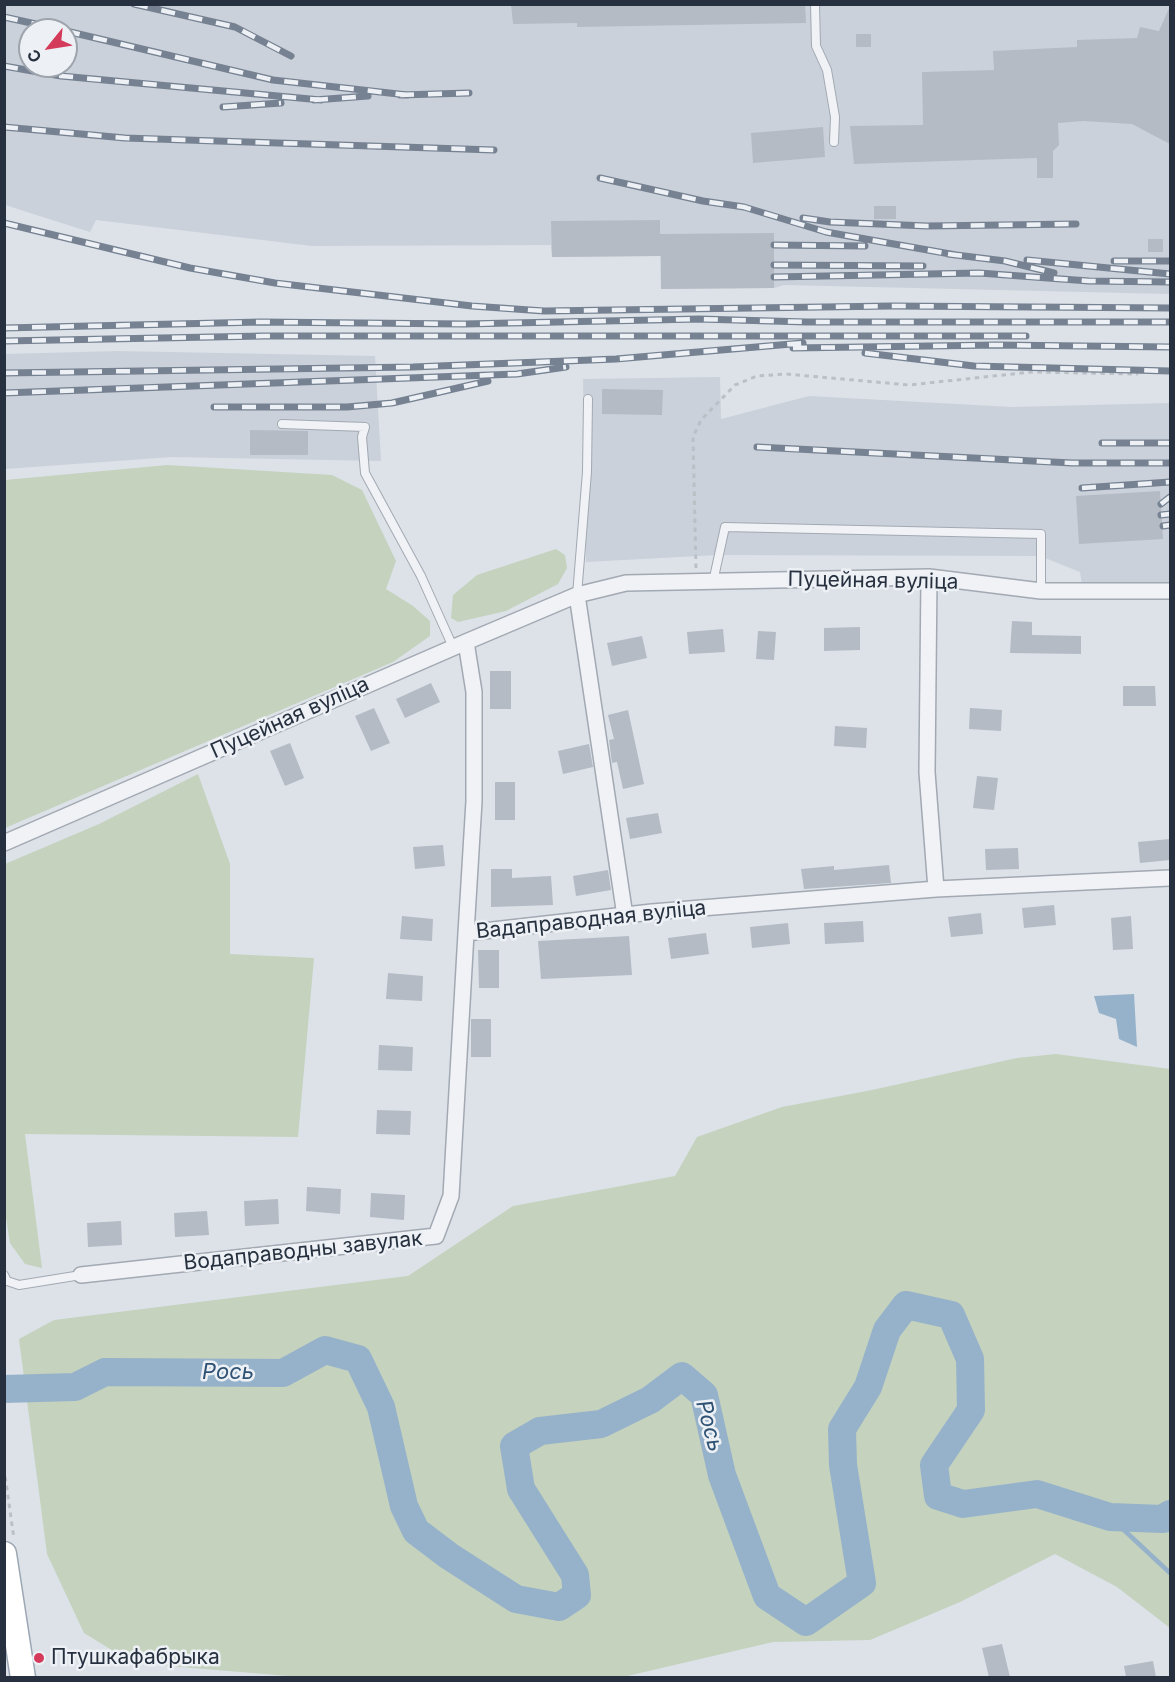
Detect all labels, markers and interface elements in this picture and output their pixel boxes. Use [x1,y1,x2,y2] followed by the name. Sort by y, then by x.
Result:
[18,18,78,78] north arrow
[23,46,46,66] text: С
[787,567,959,595] street label: Пуцейная вуліца
[207,672,373,764] street label: Пуцейная вуліца
[475,895,707,945] street label: Вадаправодная вуліца
[182,1226,424,1276] street label: Водаправодны завулак
[202,1359,254,1385] water label: Рось
[690,1397,728,1455] water label: Рось
[51,1645,220,1671] place label: Птушкафабрыка
[32,1651,46,1665] marker: Птушкафабрыка

